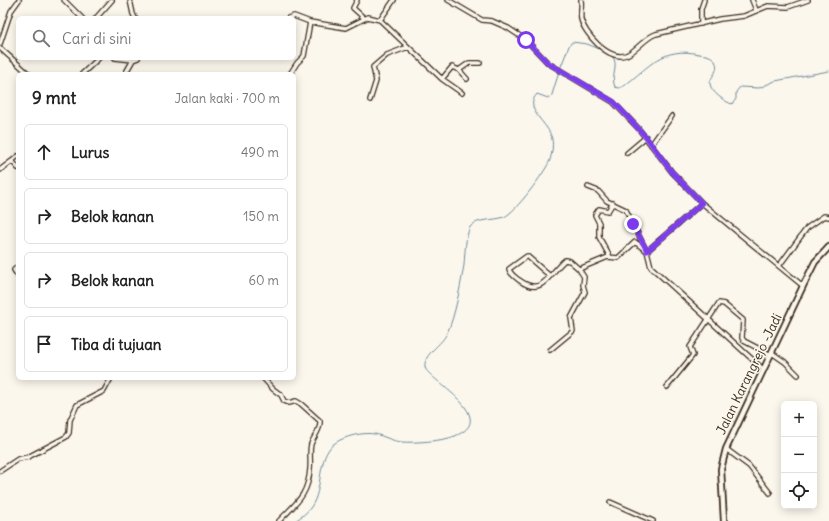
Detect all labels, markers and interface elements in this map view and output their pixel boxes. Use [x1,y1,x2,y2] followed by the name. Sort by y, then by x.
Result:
[16,16,296,60] search box
[30,27,52,49] icon: search
[62,29,131,48] text: Cari di sini
[517,31,535,49] route start
[32,87,76,109] text: 9 mnt
[174,90,280,107] text: Jalan kaki · 700 m
[33,141,55,163] icon: ahead
[71,143,109,162] text: Lurus
[241,144,279,161] text: 490 m
[33,205,55,227] icon: right
[71,207,154,226] text: Belok kanan
[243,208,279,225] text: 150 m
[624,215,642,233] route end
[33,269,55,291] icon: right
[71,271,154,290] text: Belok kanan
[248,272,279,289] text: 60 m
[712,311,786,437] street label: Jalan Karangrejo -Jadi
[33,333,55,355] icon: arrive
[71,335,161,354] text: Tiba di tujuan
[781,401,817,509] map controls
[781,401,817,437] button: +
[781,437,817,473] button: −
[781,473,817,509] button: locate

